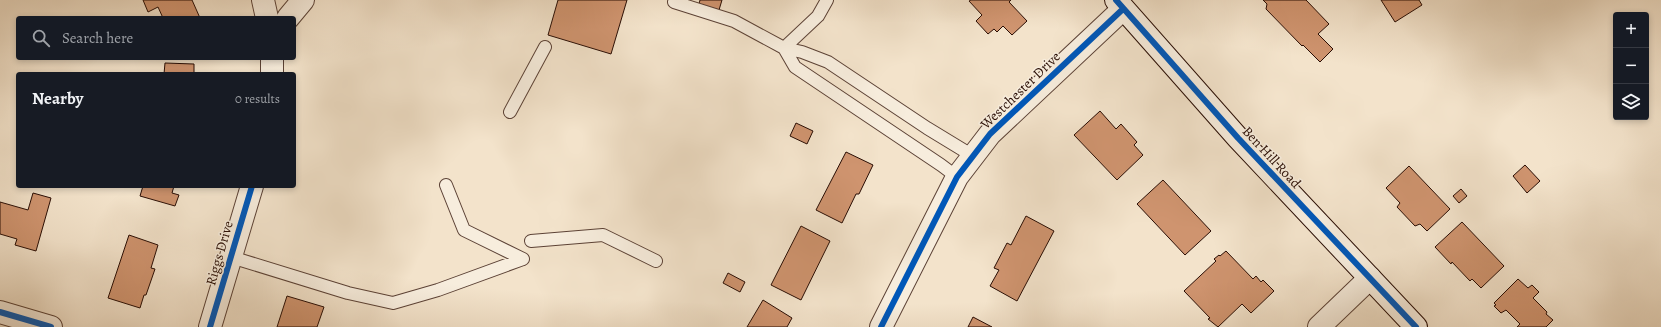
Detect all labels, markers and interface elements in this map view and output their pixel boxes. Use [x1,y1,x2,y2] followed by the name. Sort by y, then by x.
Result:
[1613,12,1649,120] map controls
[1613,12,1649,48] button: +
[16,16,296,60] search box
[30,27,52,49] icon: search
[62,28,133,48] text: Search here
[976,47,1064,134] street label: Westchester Drive
[1613,48,1649,84] button: −
[1613,84,1649,120] button: layers
[32,87,83,110] text: Nearby
[235,90,280,107] text: 0 results
[1238,122,1306,193] street label: Ben Hill Road
[201,219,238,288] street label: Riggs Drive

